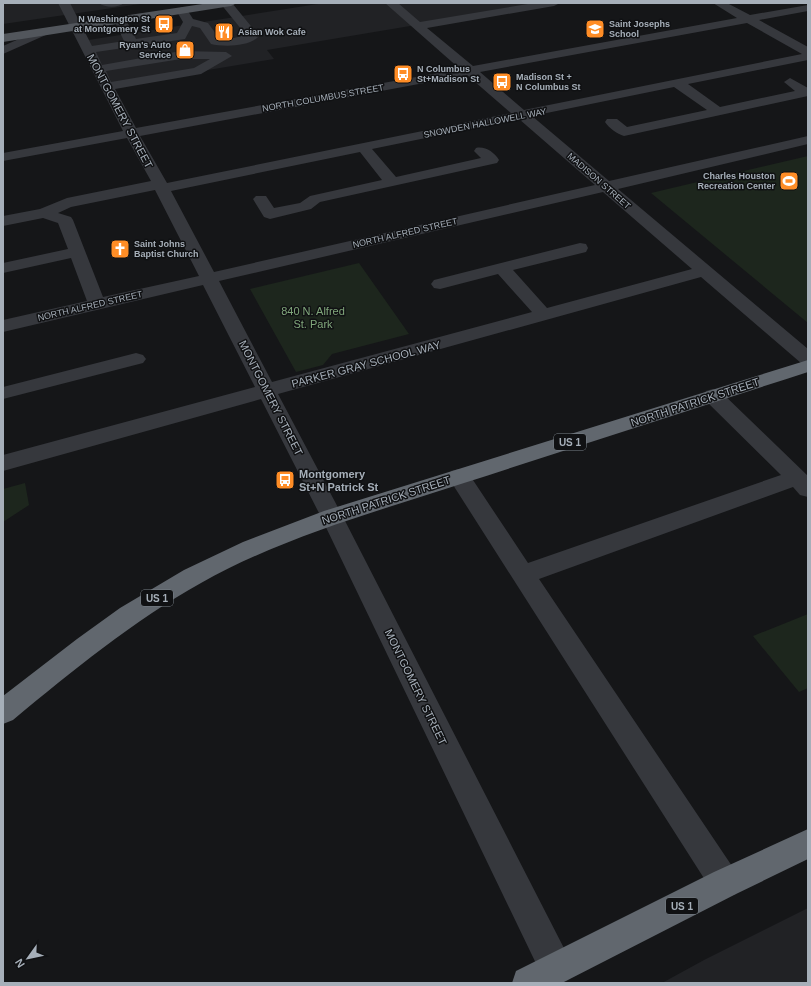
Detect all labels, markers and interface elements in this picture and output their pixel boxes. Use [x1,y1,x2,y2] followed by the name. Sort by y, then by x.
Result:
[153,13,175,35] bus stop icon: N Washington St at Montgomery St
[74,14,150,34] place label: N Washington St at Montgomery St
[584,18,606,40] school or university icon: Saint Josephs School
[609,19,670,39] place label: Saint Josephs School
[213,21,235,43] restaurant icon: Asian Wok Cafe
[238,27,306,37] place label: Asian Wok Cafe
[174,39,196,61] shop icon: Ryan's Auto Service
[119,40,172,60] place label: Ryan's Auto Service
[85,52,155,170] street label: MONTGOMERY STREET
[392,63,414,85] bus stop icon: N Columbus St+Madison St
[417,64,479,84] place label: N Columbus St+Madison St
[491,71,513,93] bus stop icon: Madison St + N Columbus St
[516,72,581,92] place label: Madison St + N Columbus St
[261,82,385,114] street label: NORTH COLUMBUS STREET
[423,106,547,140] street label: SNOWDEN HALLOWELL WAY
[566,151,633,211] street label: MADISON STREET
[778,170,800,192] sports icon: Charles Houston Recreation Center
[697,171,775,191] place label: Charles Houston Recreation Center
[352,216,459,250] street label: NORTH ALFRED STREET
[109,238,131,260] church icon: Saint Johns Baptist Church
[134,239,199,259] place label: Saint Johns Baptist Church
[37,289,144,323] street label: NORTH ALFRED STREET
[281,305,345,330] park label: 840 N. Alfred St. Park
[290,338,442,390] street label: PARKER GRAY SCHOOL WAY
[237,339,305,458] street label: MONTGOMERY STREET
[629,375,761,428] street label: NORTH PATRICK STREET
[554,434,586,450] road number: US 1
[299,468,379,493] place label: Montgomery St+N Patrick St
[274,469,296,491] bus stop icon: Montgomery St+N Patrick St
[320,473,452,526] street label: NORTH PATRICK STREET
[141,590,173,606] road number: US 1
[383,627,449,747] street label: MONTGOMERY STREET
[666,898,698,914] road number: US 1
[8,938,48,978] north arrow
[12,957,27,970] text: N

